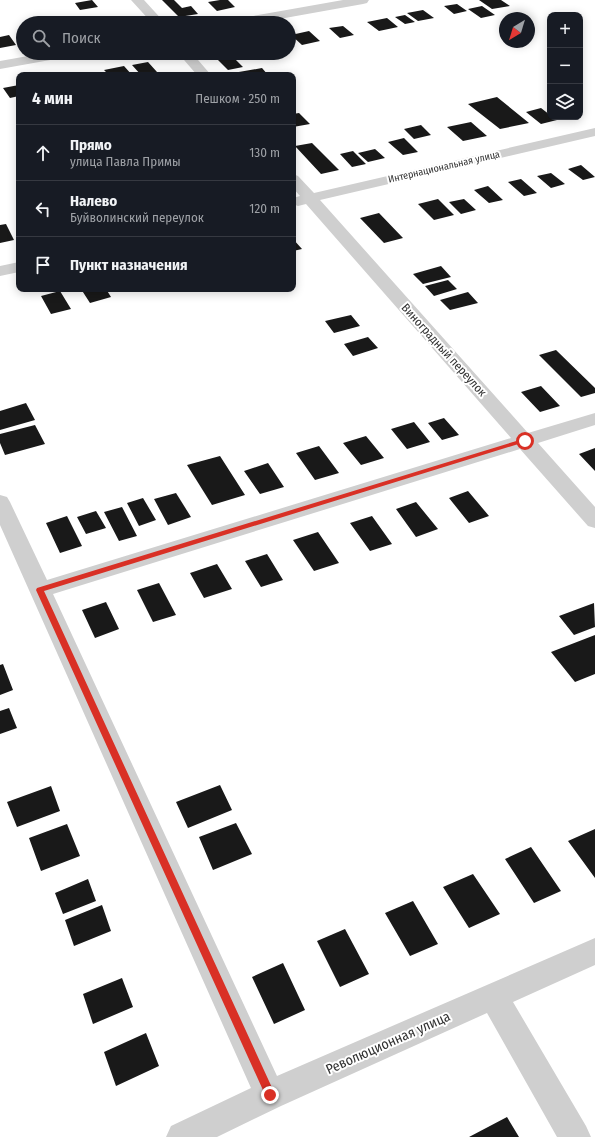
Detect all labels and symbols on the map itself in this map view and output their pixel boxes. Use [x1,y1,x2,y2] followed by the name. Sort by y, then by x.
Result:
[499,12,535,48] north arrow
[387,148,501,186] street label: Интернациональная улица
[399,301,490,400] street label: Виноградный переулок
[516,432,534,450] route start
[323,1008,453,1078] street label: Революционная улица
[261,1086,279,1104] route end

